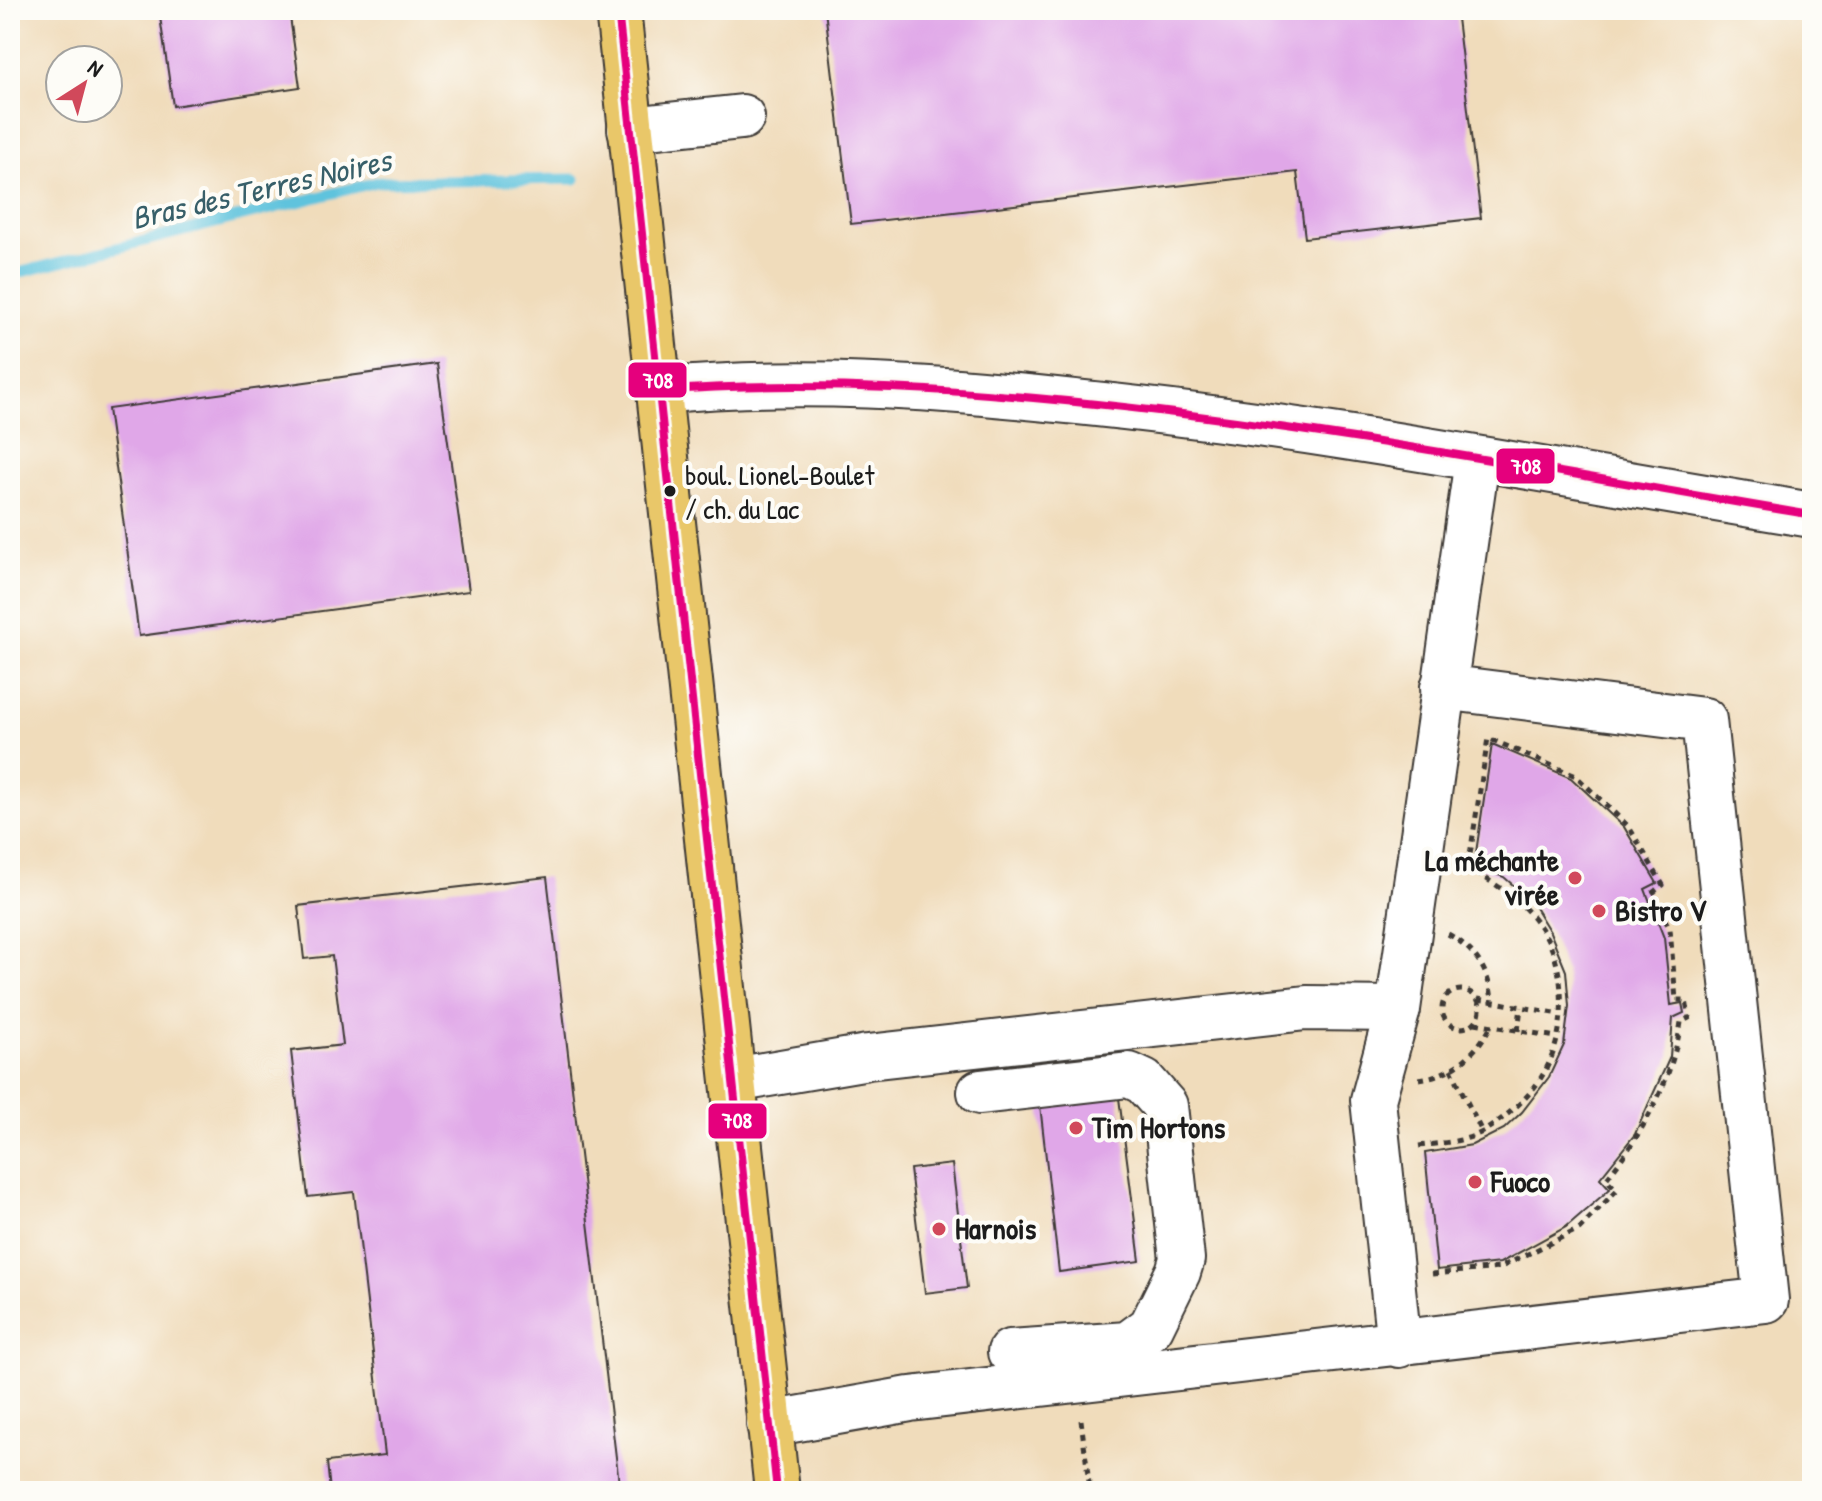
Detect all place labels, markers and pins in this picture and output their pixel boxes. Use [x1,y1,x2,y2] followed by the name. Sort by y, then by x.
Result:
[685,456,875,528] place label: boul. Lionel-Boulet / ch. du Lac
[662,483,678,499] marker: boul. Lionel-Boulet / ch. du Lac
[1425,840,1559,914] place label: La méchante virée
[1566,869,1584,887] marker: La méchante virée
[1615,890,1707,930] place label: Bistro V
[1590,902,1608,920] marker: Bistro V
[1091,1107,1226,1147] place label: Tim Hortons
[1067,1119,1085,1137] marker: Tim Hortons
[1490,1161,1550,1201] place label: Fuoco
[1466,1173,1484,1191] marker: Fuoco
[955,1208,1037,1248] place label: Harnois
[930,1220,948,1238] marker: Harnois

